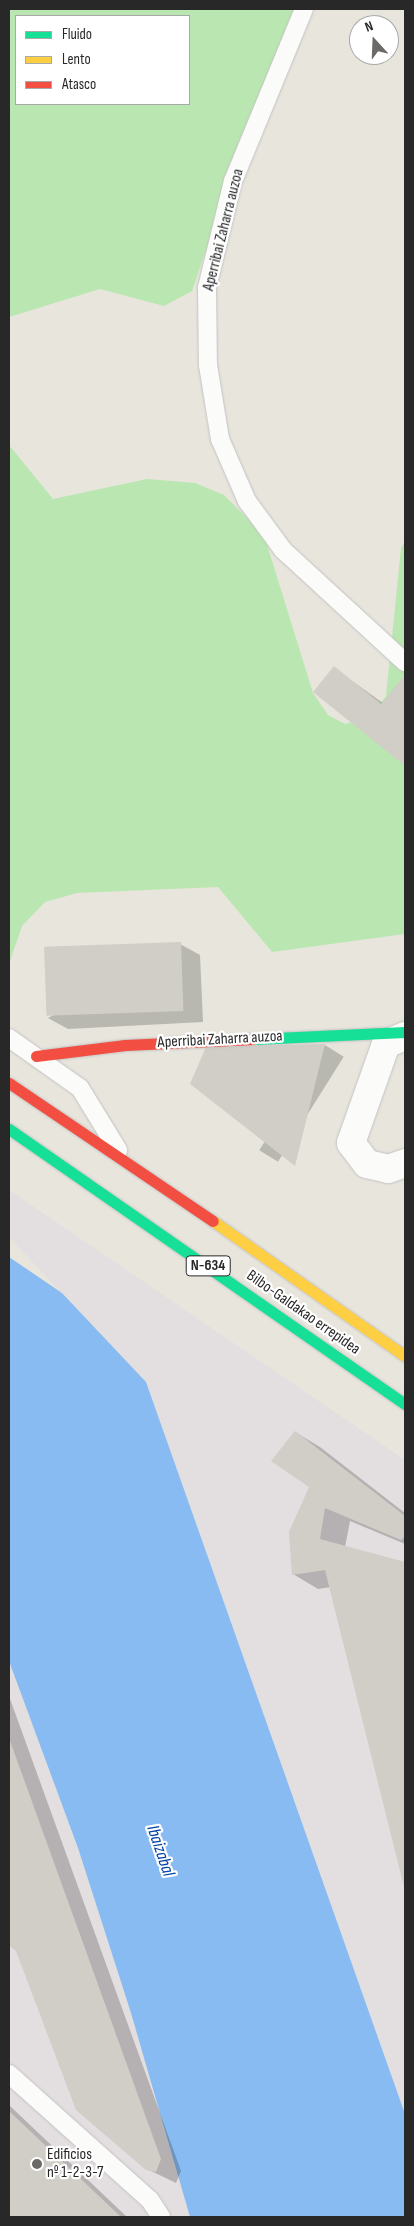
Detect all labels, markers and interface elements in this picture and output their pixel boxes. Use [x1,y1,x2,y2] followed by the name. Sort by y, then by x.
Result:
[15,15,190,105] legend
[349,15,399,65] north arrow
[363,17,375,36] text: N
[62,25,92,44] text: Fluido
[62,50,91,69] text: Lento
[62,75,96,94] text: Atasco
[200,167,248,293] street label: Aperribai Zaharra auzoa
[157,1027,283,1053] street label: Aperribai Zaharra auzoa
[186,1254,230,1278] road number: N-634
[243,1267,363,1359] street label: Bilbo-Galdakao errepidea
[141,1823,179,1879] water label: Ibaizabal
[47,2145,104,2183] place label: Edificios nº 1-2-3-7
[31,2158,43,2170] marker: Edificios nº 1-2-3-7

